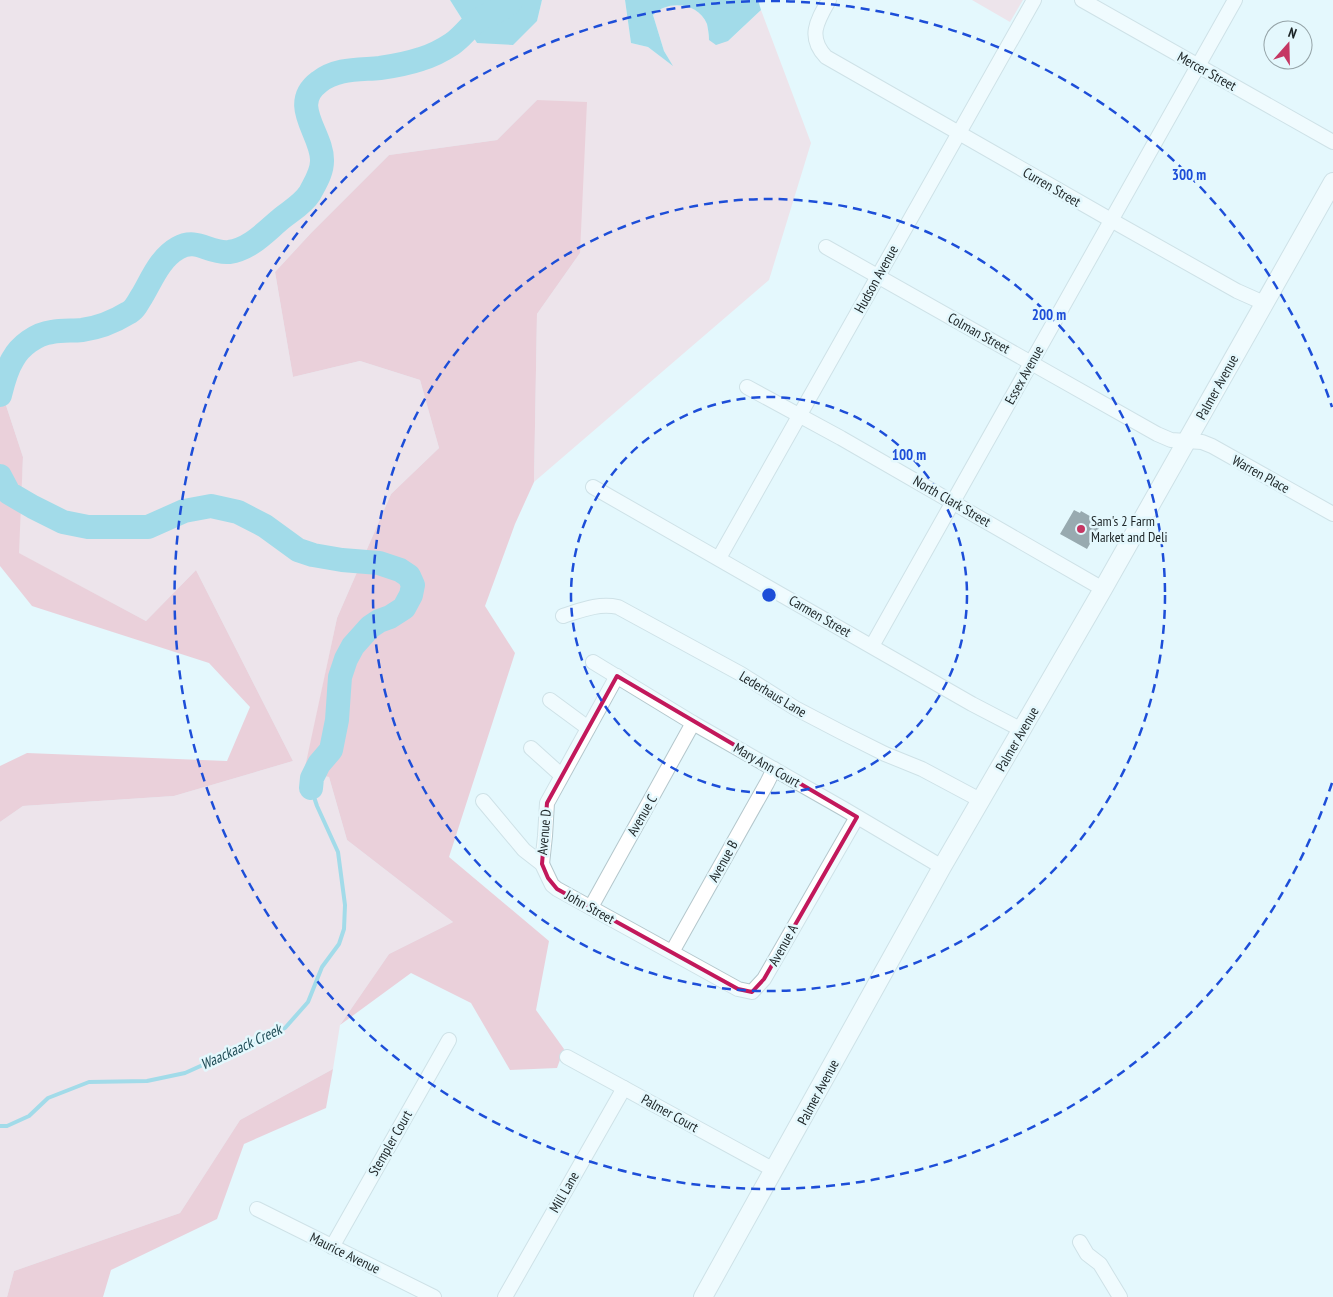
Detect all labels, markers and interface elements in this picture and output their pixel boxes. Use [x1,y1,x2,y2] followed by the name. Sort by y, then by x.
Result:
[1263,20,1313,70] north arrow
[1286,23,1299,43] text: N
[1174,47,1240,95] street label: Mercer Street
[1020,163,1084,211] street label: Curren Street
[1172,165,1206,184] text: 300 m
[850,242,902,316] street label: Hudson Avenue
[1032,305,1066,324] text: 200 m
[945,309,1013,357] street label: Colman Street
[1001,342,1048,408] street label: Essex Avenue
[1192,351,1242,423] street label: Palmer Avenue
[892,445,926,464] text: 100 m
[1229,451,1293,497] street label: Warren Place
[910,471,994,531] street label: North Clark Street
[1091,512,1167,546] place label: Sam's 2 Farm Market and Deli
[1075,523,1087,535] marker: Sam's 2 Farm Market and Deli
[760,586,778,604] centre of rings
[786,591,854,641] street label: Carmen Street
[736,667,810,721] street label: Lederhaus Lane
[991,703,1043,774] street label: Palmer Avenue
[731,739,804,791] street label: Mary Ann Court
[623,791,661,839] street label: Avenue C
[533,808,555,856] street label: Avenue D
[704,837,742,885] street label: Avenue B
[561,886,618,928] street label: John Street
[764,921,802,969] street label: Avenue A
[197,1019,286,1074] water label: Waackaack Creek
[793,1056,843,1128] street label: Palmer Avenue
[638,1090,702,1136] street label: Palmer Court
[364,1107,416,1179] street label: Stempler Court
[545,1168,583,1216] street label: Mill Lane
[307,1228,383,1278] street label: Maurice Avenue

